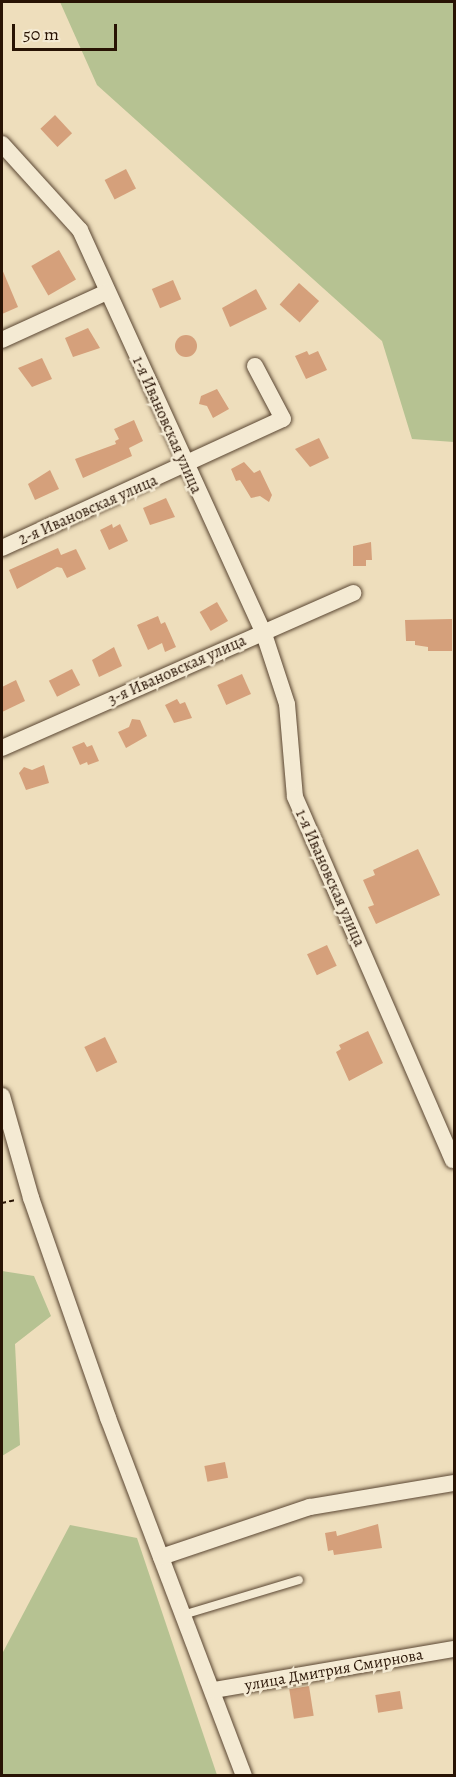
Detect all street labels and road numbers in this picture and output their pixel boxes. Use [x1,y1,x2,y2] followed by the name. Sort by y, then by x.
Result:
[128,353,206,497] street label: 1-я Ивановская улица
[16,471,160,549] street label: 2-я Ивановская улица
[105,631,249,709] street label: 3-я Ивановская улица
[291,806,369,950] street label: 1-я Ивановская улица
[243,1645,425,1695] street label: улица Дмитрия Смирнова

